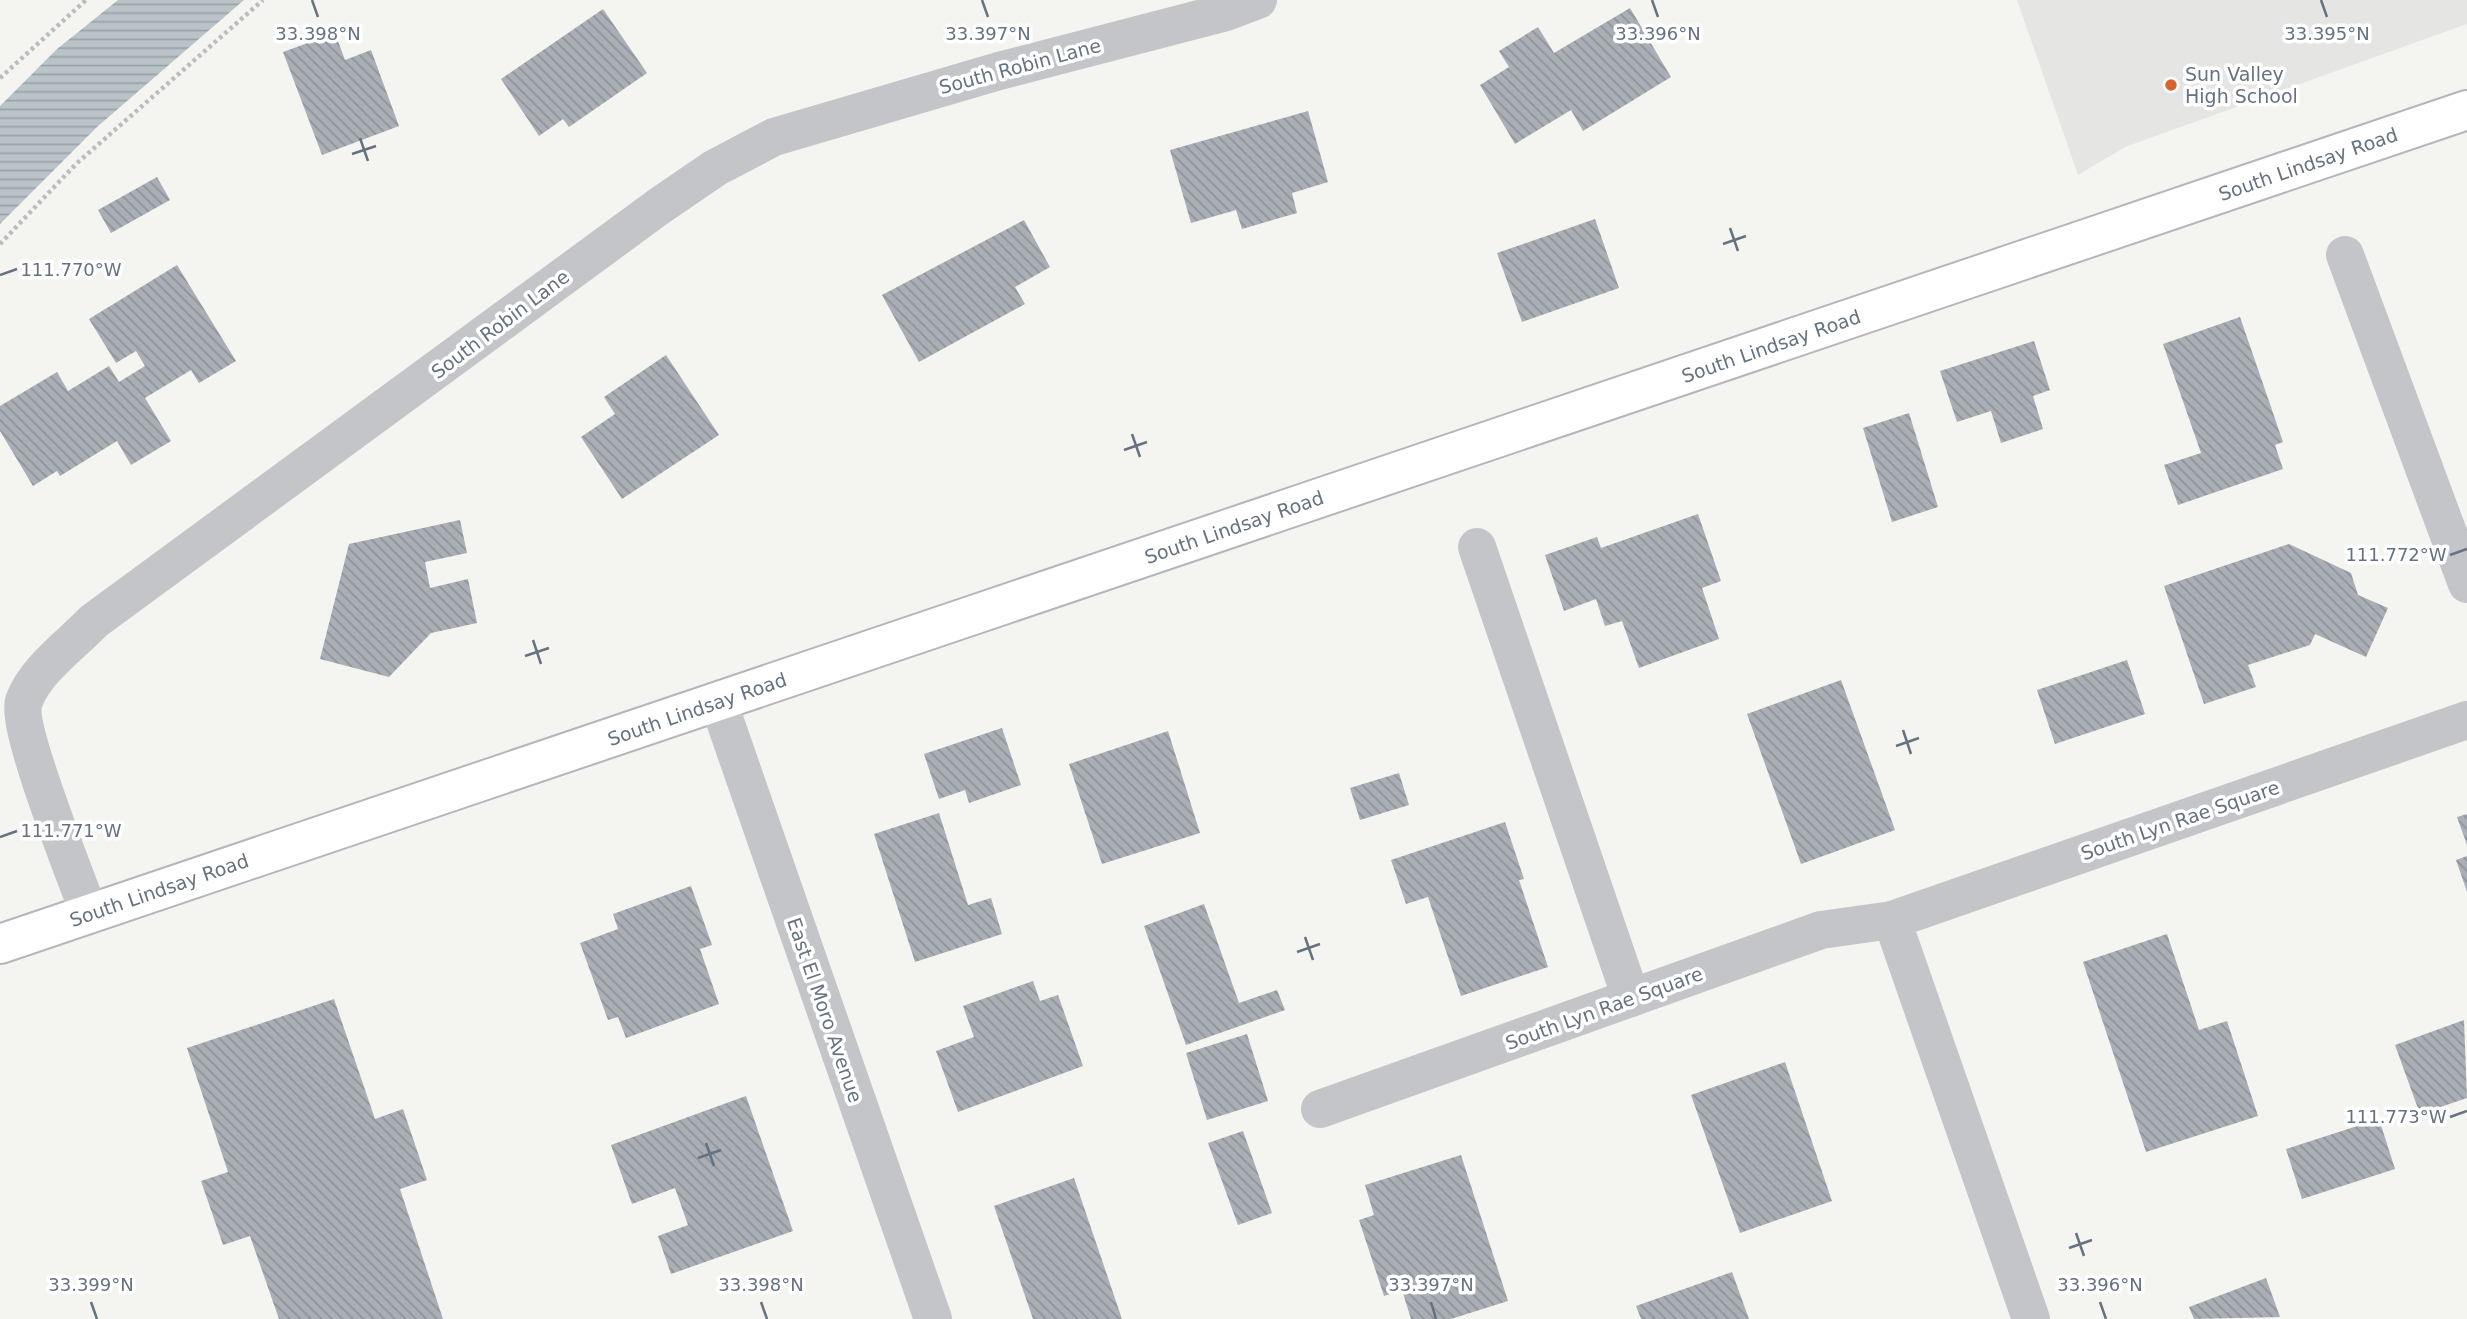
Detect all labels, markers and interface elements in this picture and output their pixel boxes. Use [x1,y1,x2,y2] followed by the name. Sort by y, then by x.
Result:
[275,23,361,44] text: 33.398°N
[945,23,1031,44] text: 33.397°N
[1615,23,1701,44] text: 33.396°N
[2284,23,2370,44] text: 33.395°N
[937,34,1103,98] street label: South Robin Lane
[2185,63,2298,107] place label: Sun Valley High School
[2163,77,2179,93] marker: Sun Valley High School
[2216,123,2400,205] street label: South Lindsay Road
[20,259,122,280] text: 111.770°W
[427,265,573,383] street label: South Robin Lane
[1679,305,1863,387] street label: South Lindsay Road
[1142,486,1326,568] street label: South Lindsay Road
[2345,544,2447,565] text: 111.772°W
[605,668,789,750] street label: South Lindsay Road
[2078,776,2282,864] street label: South Lyn Rae Square
[20,820,122,841] text: 111.771°W
[67,849,251,931] street label: South Lindsay Road
[783,915,867,1105] street label: East El Moro Avenue
[1502,962,1706,1054] street label: South Lyn Rae Square
[2345,1106,2447,1127] text: 111.773°W
[48,1274,134,1295] text: 33.399°N
[718,1274,804,1295] text: 33.398°N
[1388,1274,1474,1295] text: 33.397°N
[2057,1274,2143,1295] text: 33.396°N

